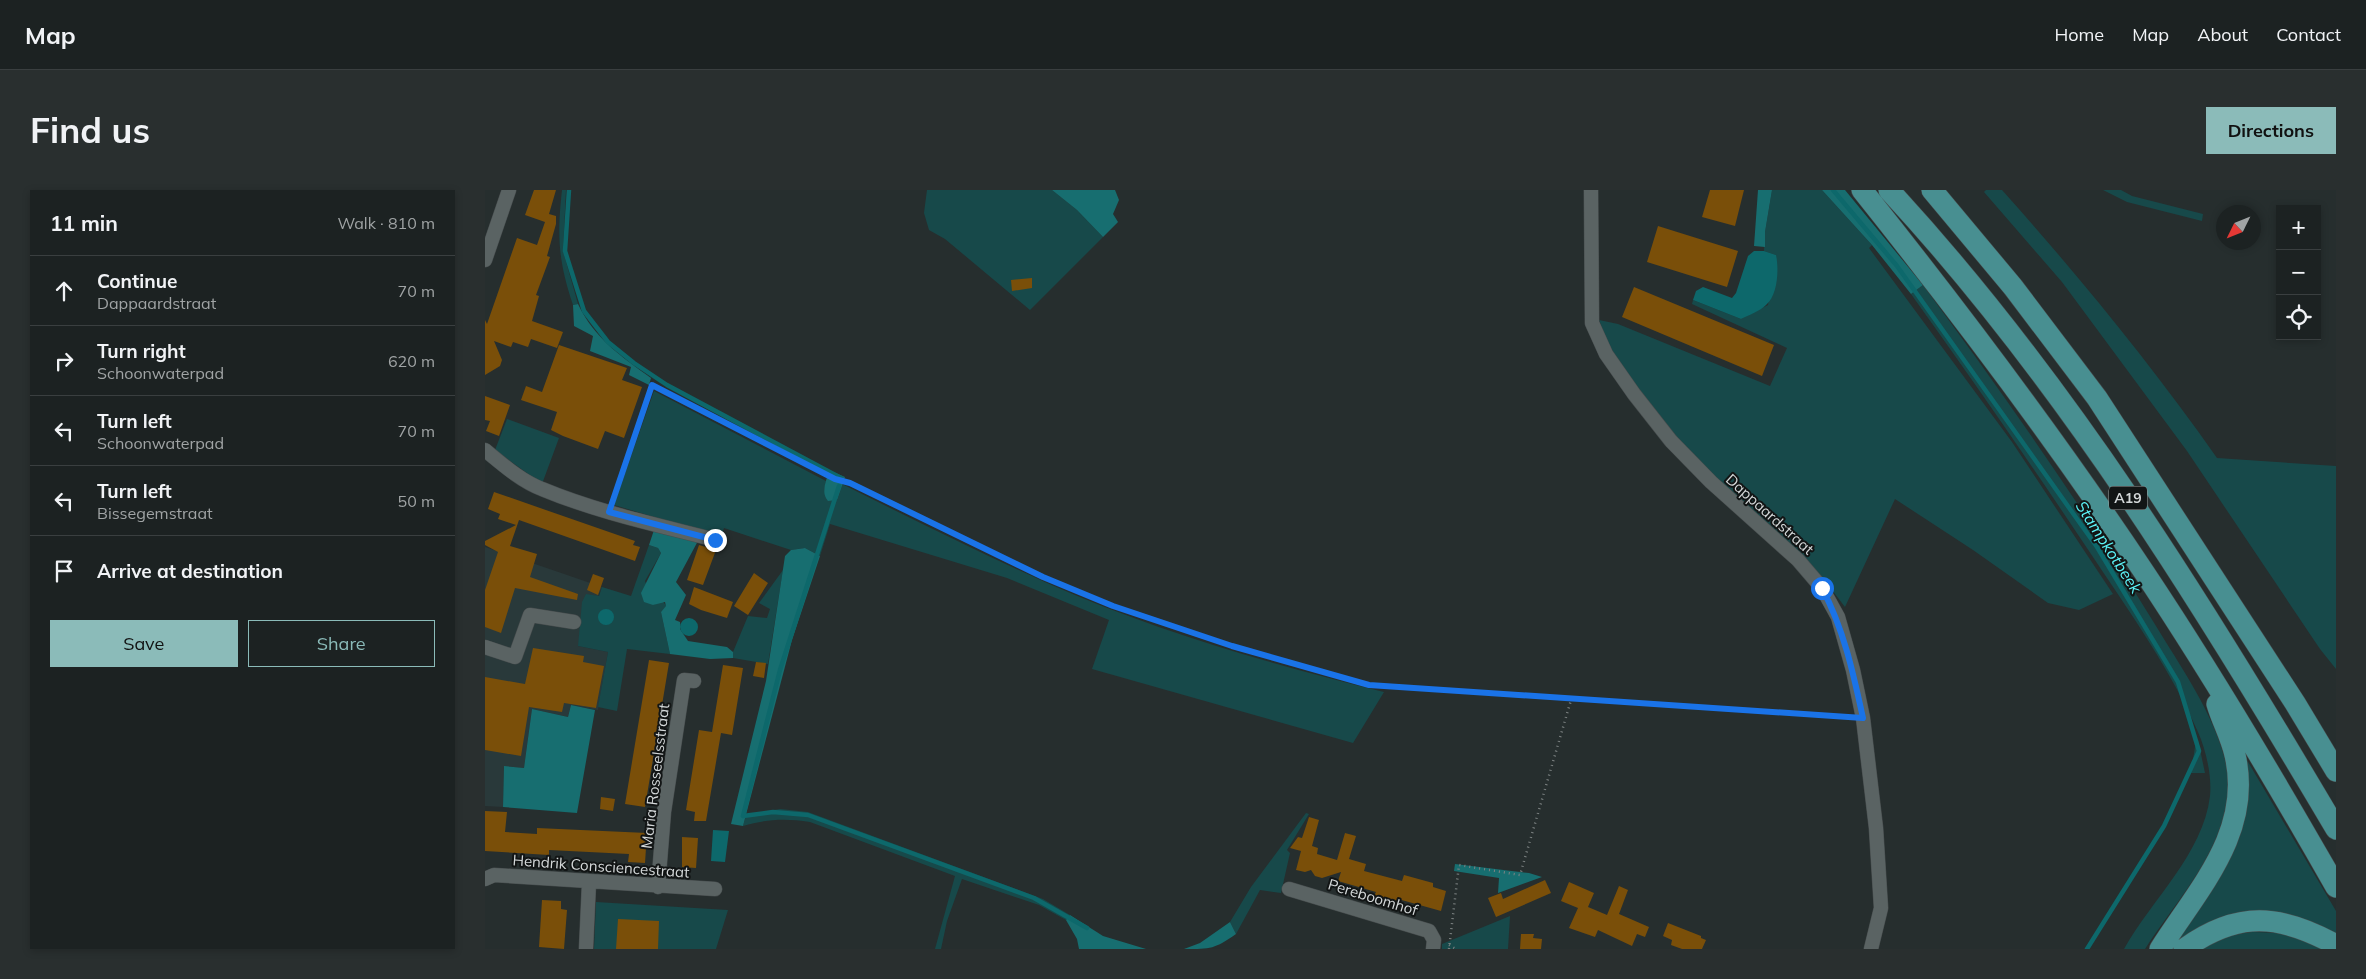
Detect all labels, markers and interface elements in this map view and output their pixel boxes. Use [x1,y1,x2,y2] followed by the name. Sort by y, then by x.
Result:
[25,20,76,50] text: Map
[2054,23,2104,46] text: Home
[2132,23,2169,46] text: Map
[2197,23,2248,46] text: About
[2276,23,2341,46] text: Contact
[2206,107,2336,154] button: Directions
[30,108,150,152] text: Find us
[2216,205,2261,250] north arrow
[2276,205,2321,340] map controls
[2276,205,2321,250] button: +
[50,210,118,236] text: 11 min
[337,213,435,233] text: Walk · 810 m
[2276,250,2321,295] button: −
[97,269,177,293] text: Continue
[50,277,78,305] icon: ahead
[398,281,435,301] text: 70 m
[97,293,216,313] text: Dappaardstraat
[2276,295,2321,340] button: locate
[97,339,186,363] text: Turn right
[50,347,78,375] icon: right
[388,351,435,371] text: 620 m
[97,363,224,383] text: Schoonwaterpad
[97,409,172,433] text: Turn left
[50,417,78,445] icon: left
[398,421,435,441] text: 70 m
[97,433,224,453] text: Schoonwaterpad
[1722,470,1818,558] street label: Dappaardstraat
[97,479,172,503] text: Turn left
[2109,486,2147,510] road number: A19
[50,487,78,515] icon: left
[398,491,435,511] text: 50 m
[2072,497,2147,598] water label: Stampkotbeek
[97,503,213,523] text: Bissegemstraat
[704,529,727,552] route end
[50,557,78,585] icon: arrive
[97,559,283,583] text: Arrive at destination
[1811,577,1834,600] route start
[50,620,238,667] button: Save
[248,620,435,667] button: Share
[637,702,673,850] street label: Maria Rosseelsstraat
[512,850,690,882] street label: Hendrik Consciencestraat
[1326,874,1421,920] street label: Pereboomhof

